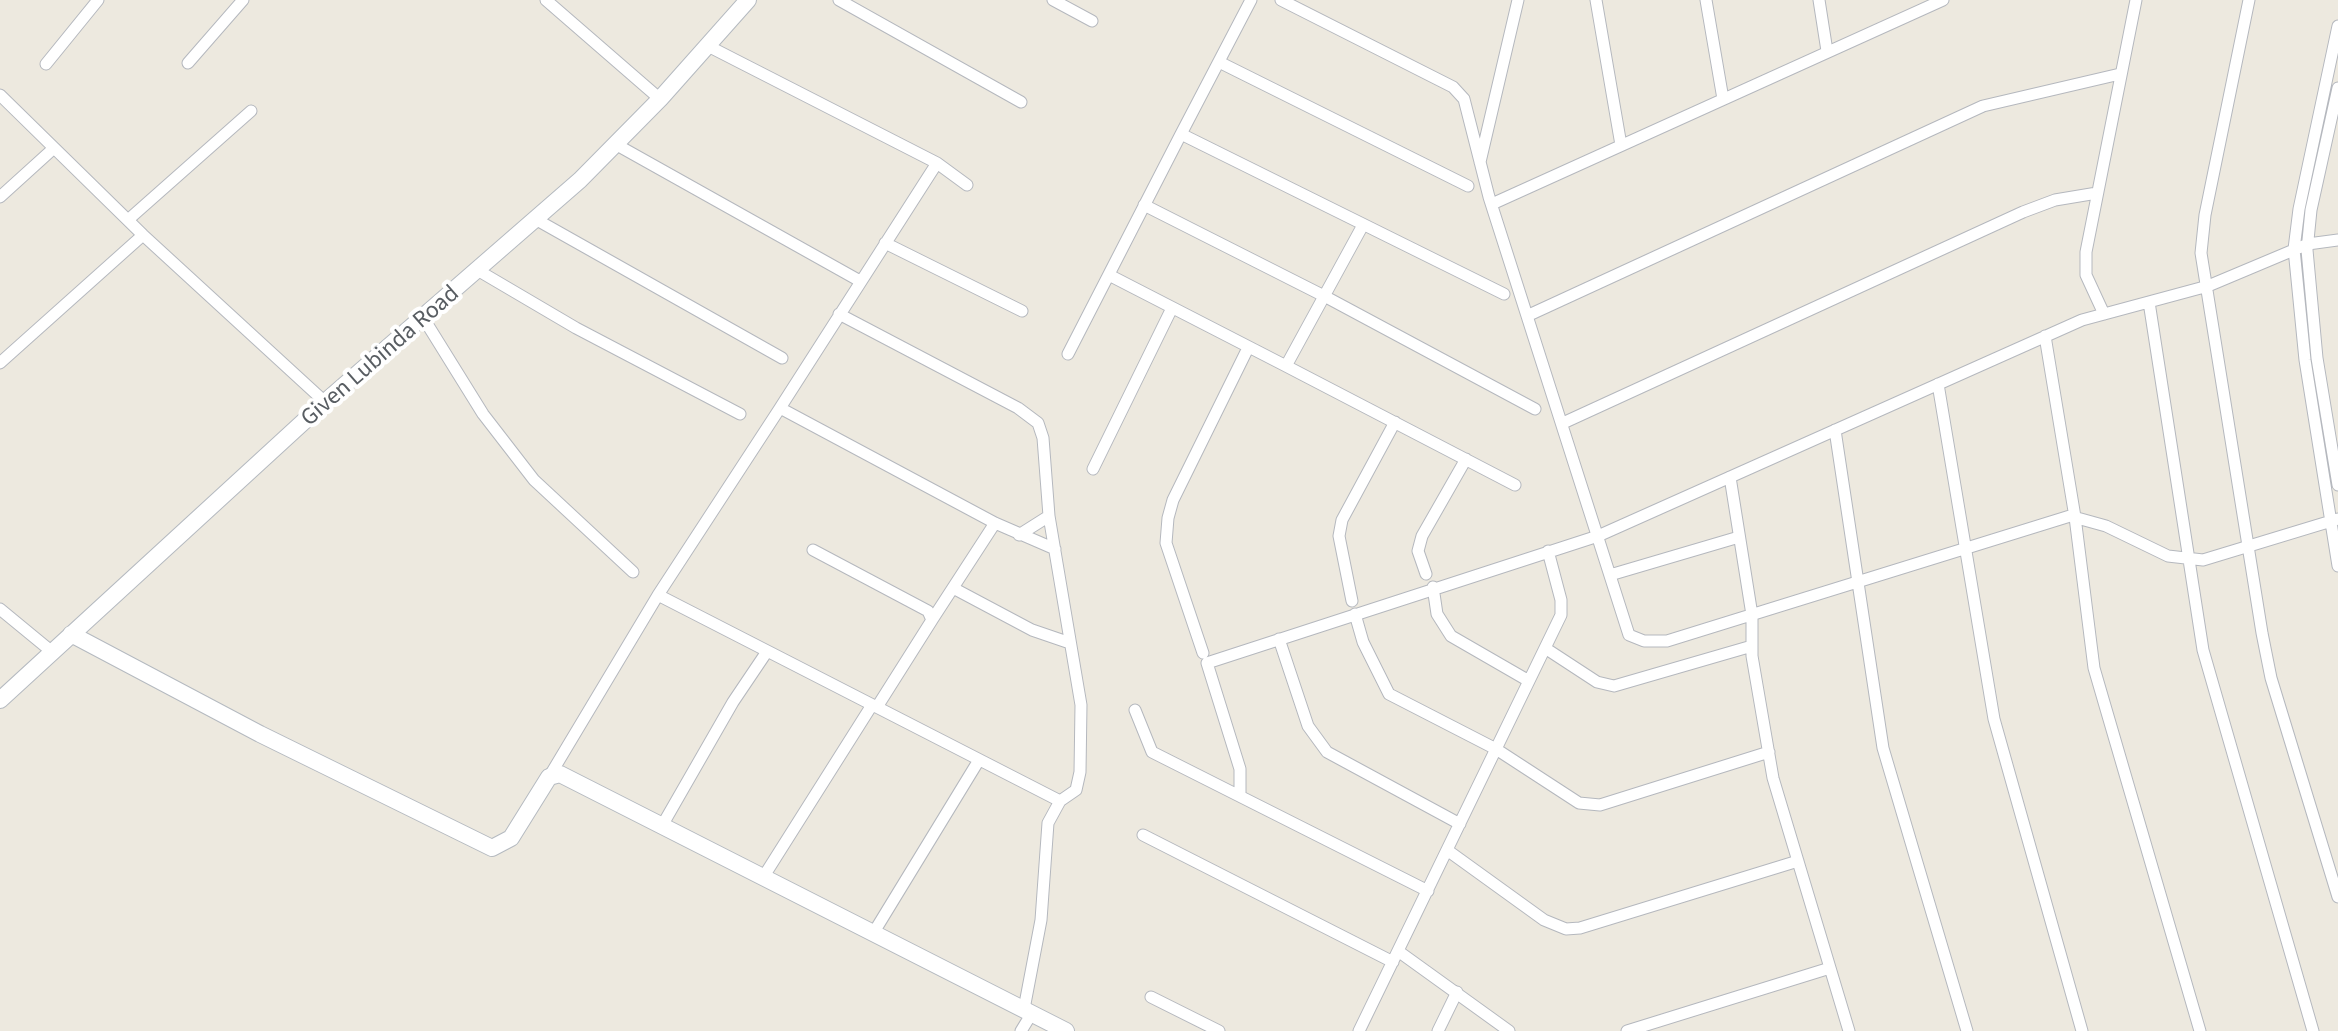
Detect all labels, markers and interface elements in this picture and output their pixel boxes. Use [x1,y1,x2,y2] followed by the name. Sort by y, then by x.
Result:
[296,280,466,434] street label: Given Lubinda Road

